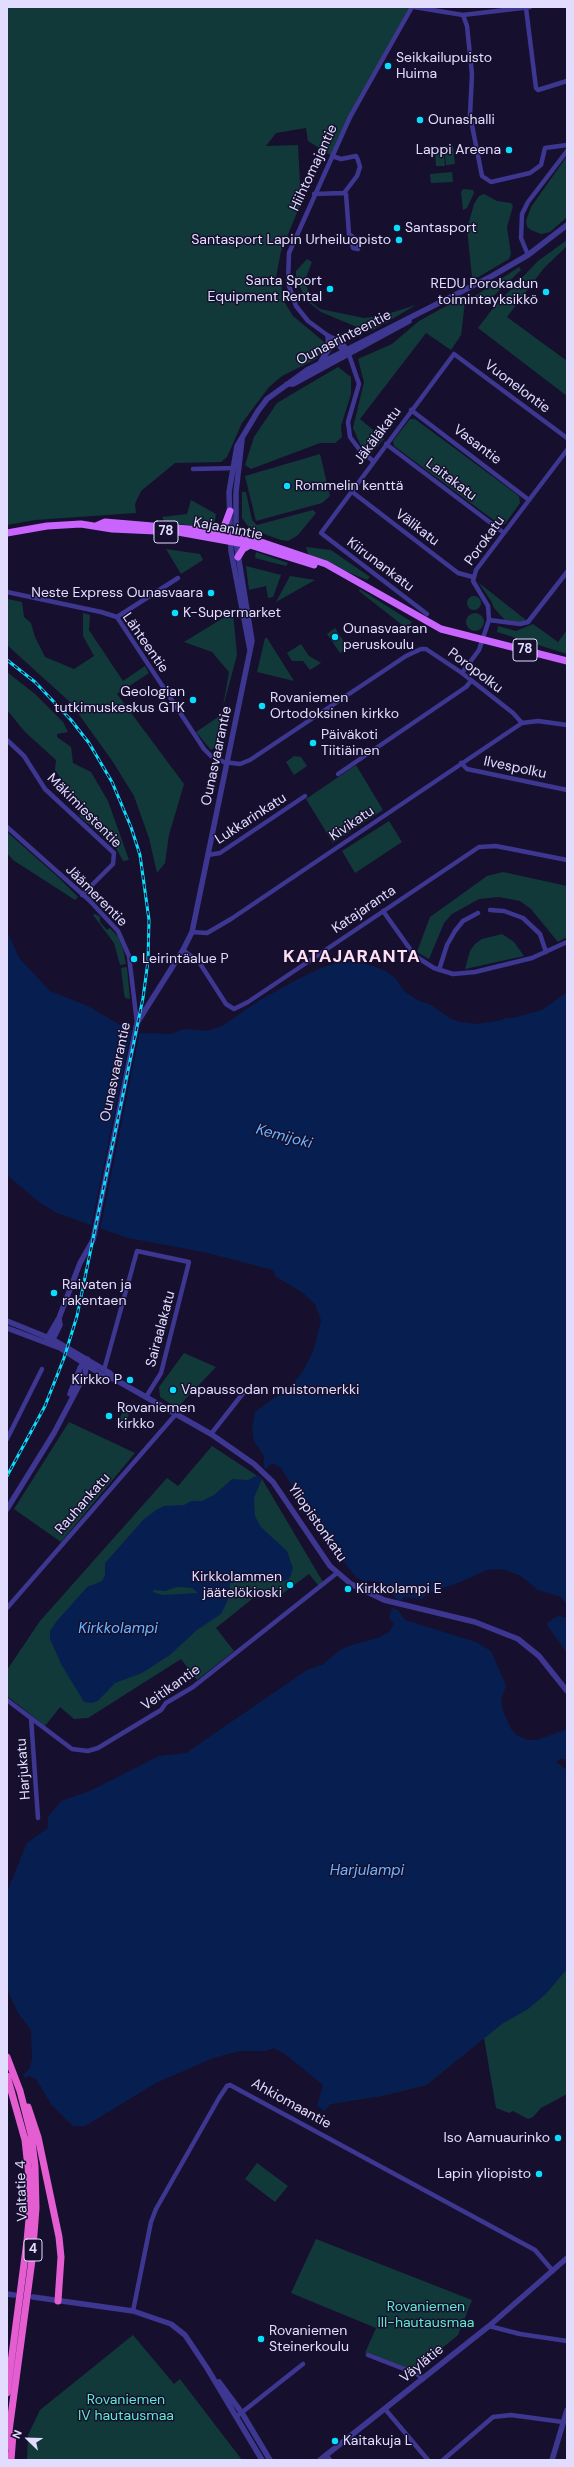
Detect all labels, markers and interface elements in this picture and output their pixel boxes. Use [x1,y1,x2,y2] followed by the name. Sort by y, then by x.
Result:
[396,50,492,82] place label: Seikkailupuisto Huima
[383,61,393,71] marker: Seikkailupuisto Huima
[428,112,495,128] place label: Ounashalli
[415,115,425,125] marker: Ounashalli
[287,122,341,214] street label: Hiihtomajantie
[416,142,501,158] place label: Lappi Areena
[504,145,514,155] marker: Lappi Areena
[405,220,477,236] place label: Santasport
[392,223,402,233] marker: Santasport
[191,232,391,248] place label: Santasport Lapin Urheiluopisto
[394,235,404,245] marker: Santasport Lapin Urheiluopisto
[207,273,322,306] place label: Santa Sport Equipment Rental
[431,276,538,308] place label: REDU Porokadun toimintayksikkö
[325,284,335,294] marker: Santa Sport Equipment Rental
[541,287,551,297] marker: REDU Porokadun toimintayksikkö
[294,307,394,369] street label: Ounasrinteentie
[481,357,553,417] street label: Vuonelontie
[351,404,405,468] street label: Jäkäläkatu
[450,422,504,468] street label: Vasantie
[422,455,480,505] street label: Laitakatu
[295,478,403,494] place label: Rommelin kenttä
[282,481,292,491] marker: Rommelin kenttä
[392,506,442,550] street label: Välikatu
[461,513,509,569] street label: Porokatu
[192,514,264,544] street label: Kajaanintie
[154,521,178,543] road number: 78
[343,534,417,596] street label: Kiirunankatu
[31,585,203,601] place label: Neste Express Ounasvaara
[206,588,216,598] marker: Neste Express Ounasvaara
[183,605,281,621] place label: K-Supermarket
[170,608,180,618] marker: K-Supermarket
[118,610,172,676] street label: Lähteentie
[343,621,427,654] place label: Ounasvaaran peruskoulu
[330,632,340,642] marker: Ounasvaaran peruskoulu
[513,639,537,661] road number: 78
[444,645,506,697] street label: Poropolku
[54,684,185,716] place label: Geologian tutkimuskeskus GTK
[270,690,399,722] place label: Rovaniemen Ortodoksinen kirkko
[188,695,198,705] marker: Geologian tutkimuskeskus GTK
[257,701,267,711] marker: Rovaniemen Ortodoksinen kirkko
[198,705,236,807] street label: Ounasvaarantie
[321,727,379,760] place label: Päiväkoti Tiitiäinen
[308,738,318,748] marker: Päiväkoti Tiitiäinen
[482,753,548,783] street label: Ilvespolku
[43,770,125,852] street label: Mäkimiestentie
[212,790,290,848] street label: Lukkarinkatu
[326,803,378,845] street label: Kivikatu
[62,862,130,930] street label: Jäämerentie
[329,883,399,937] street label: Katajaranta
[283,946,421,968] district label: KATAJARANTA
[142,951,229,967] place label: Leirintäalue P
[129,954,139,964] marker: Leirintäalue P
[97,1021,135,1123] street label: Ounasvaarantie
[254,1121,314,1153] water label: Kemijoki
[62,1277,132,1310] place label: Raivaten ja rakentaen
[49,1288,59,1298] marker: Raivaten ja rakentaen
[143,1289,179,1369] street label: Sairaalakatu
[72,1372,122,1388] place label: Kirkko P
[125,1375,135,1385] marker: Kirkko P
[181,1382,359,1398] place label: Vapaussodan muistomerkki
[168,1385,178,1395] marker: Vapaussodan muistomerkki
[117,1400,195,1432] place label: Rovaniemen kirkko
[104,1411,114,1421] marker: Rovaniemen kirkko
[52,1470,114,1538] street label: Rauhankatu
[284,1481,350,1565] street label: Yliopistonkatu
[192,1569,282,1602] place label: Kirkkolammen jäätelökioski
[285,1580,295,1590] marker: Kirkkolammen jäätelökioski
[356,1581,442,1597] place label: Kirkkolampi E
[343,1584,353,1594] marker: Kirkkolampi E
[78,1620,158,1638] water label: Kirkkolampi
[138,1662,204,1714] street label: Veitikantie
[13,1738,35,1800] street label: Harjukatu
[330,1862,404,1880] water label: Harjulampi
[248,2075,334,2133] street label: Ahkiomaantie
[443,2130,550,2146] place label: Iso Aamuaurinko
[553,2133,563,2143] marker: Iso Aamuaurinko
[13,2160,31,2222] street label: Valtatie 4
[437,2166,531,2182] place label: Lapin yliopisto
[534,2169,544,2179] marker: Lapin yliopisto
[24,2239,42,2261] road number: 4
[378,2299,474,2332] park label: Rovaniemen III-hautausmaa
[269,2323,349,2356] place label: Rovaniemen Steinerkoulu
[256,2334,266,2344] marker: Rovaniemen Steinerkoulu
[397,2341,447,2387] street label: Väylätie
[78,2392,174,2424] park label: Rovaniemen IV hautausmaa
[8,2419,48,2459] north arrow
[9,2428,25,2441] text: N
[343,2433,412,2449] place label: Kaitakuja L
[330,2436,340,2446] marker: Kaitakuja L

